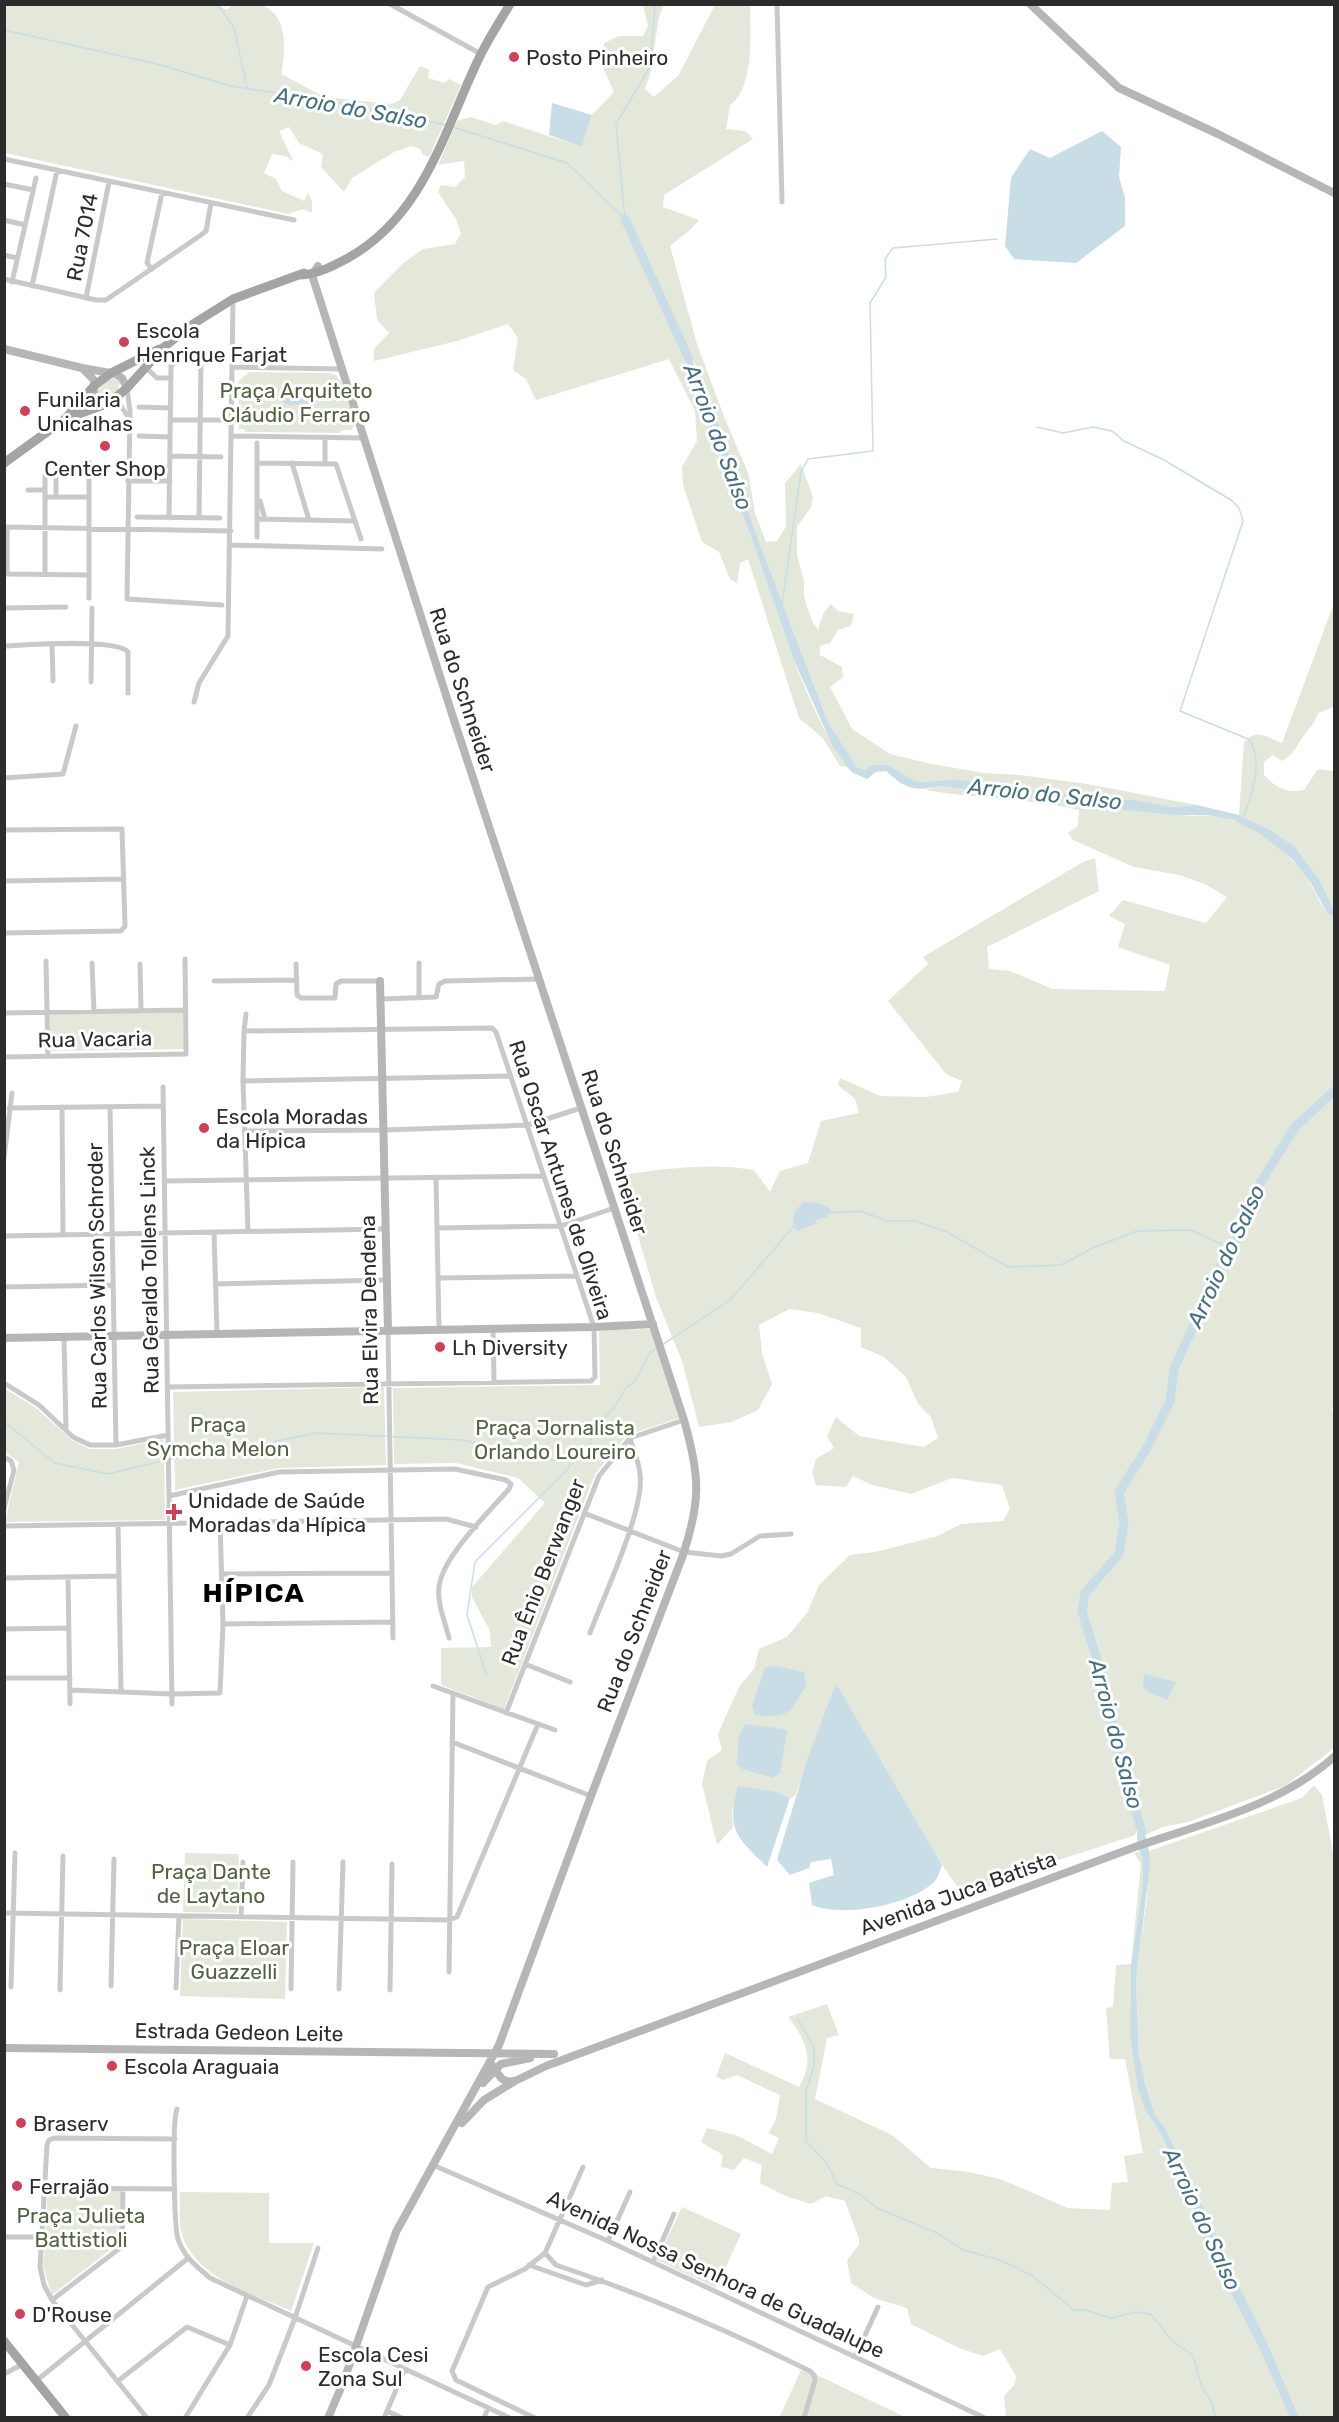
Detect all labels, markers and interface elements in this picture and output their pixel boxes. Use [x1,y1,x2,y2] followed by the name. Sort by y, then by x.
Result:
[526,45,668,70] place label: Posto Pinheiro
[507,50,521,64] marker: Posto Pinheiro
[272,81,429,135] water label: Arroio do Salso
[61,191,103,283] street label: Rua 7014
[136,318,287,367] place label: Escola Henrique Farjat
[117,335,131,349] marker: Escola Henrique Farjat
[677,359,758,514] water label: Arroio do Salso
[220,378,372,427] park label: Praça Arquiteto Cláudio Ferraro
[37,387,133,436] place label: Funilaria Unicalhas
[18,404,32,418] marker: Funilaria Unicalhas
[98,439,112,453] marker: Center Shop
[44,456,166,481] place label: Center Shop
[425,604,501,776] street label: Rua do Schneider
[966,772,1123,815] water label: Arroio do Salso
[38,1026,152,1052] street label: Rua Vacaria
[504,1037,618,1323] street label: Rua Oscar Antunes de Oliveira
[577,1066,653,1238] street label: Rua do Schneider
[216,1104,368,1153] place label: Escola Moradas da Hípica
[197,1121,211,1135] marker: Escola Moradas da Hípica
[82,1143,112,1409] street label: Rua Carlos Wilson Schroder
[134,1146,164,1394] street label: Rua Geraldo Tollens Linck
[1181,1180,1271,1333] water label: Arroio do Salso
[355,1215,383,1405] street label: Rua Elvira Dendena
[452,1335,568,1360] place label: Lh Diversity
[433,1340,447,1354] marker: Lh Diversity
[147,1412,289,1461] park label: Praça Symcha Melon
[474,1415,636,1464] park label: Praça Jornalista Orlando Loureiro
[496,1475,590,1669] street label: Rua Ênio Berwanger
[188,1488,366,1537] place label: Unidade de Saúde Moradas da Hípica
[165,1503,183,1521] marker: Unidade de Saúde Moradas da Hípica
[591,1546,677,1716] street label: Rua do Schneider
[203,1577,305,1609] district label: HÍPICA
[1083,1655,1149,1812] water label: Arroio do Salso
[856,1846,1060,1940] street label: Avenida Juca Batista
[151,1859,271,1908] park label: Praça Dante de Laytano
[179,1935,289,1984] park label: Praça Eloar Guazzelli
[134,2018,344,2046] street label: Estrada Gedeon Leite
[124,2054,279,2079] place label: Escola Araguaia
[105,2059,119,2073] marker: Escola Araguaia
[33,2111,109,2136] place label: Braserv
[14,2116,28,2130] marker: Braserv
[1157,2142,1247,2295] water label: Arroio do Salso
[29,2174,109,2199] place label: Ferrajão
[10,2179,24,2193] marker: Ferrajão
[543,2185,889,2363] street label: Avenida Nossa Senhora de Guadalupe
[17,2203,145,2252] park label: Praça Julieta Battistioli
[32,2302,112,2327] place label: D'Rouse
[13,2307,27,2321] marker: D'Rouse
[318,2342,428,2391] place label: Escola Cesi Zona Sul
[299,2359,313,2373] marker: Escola Cesi Zona Sul

